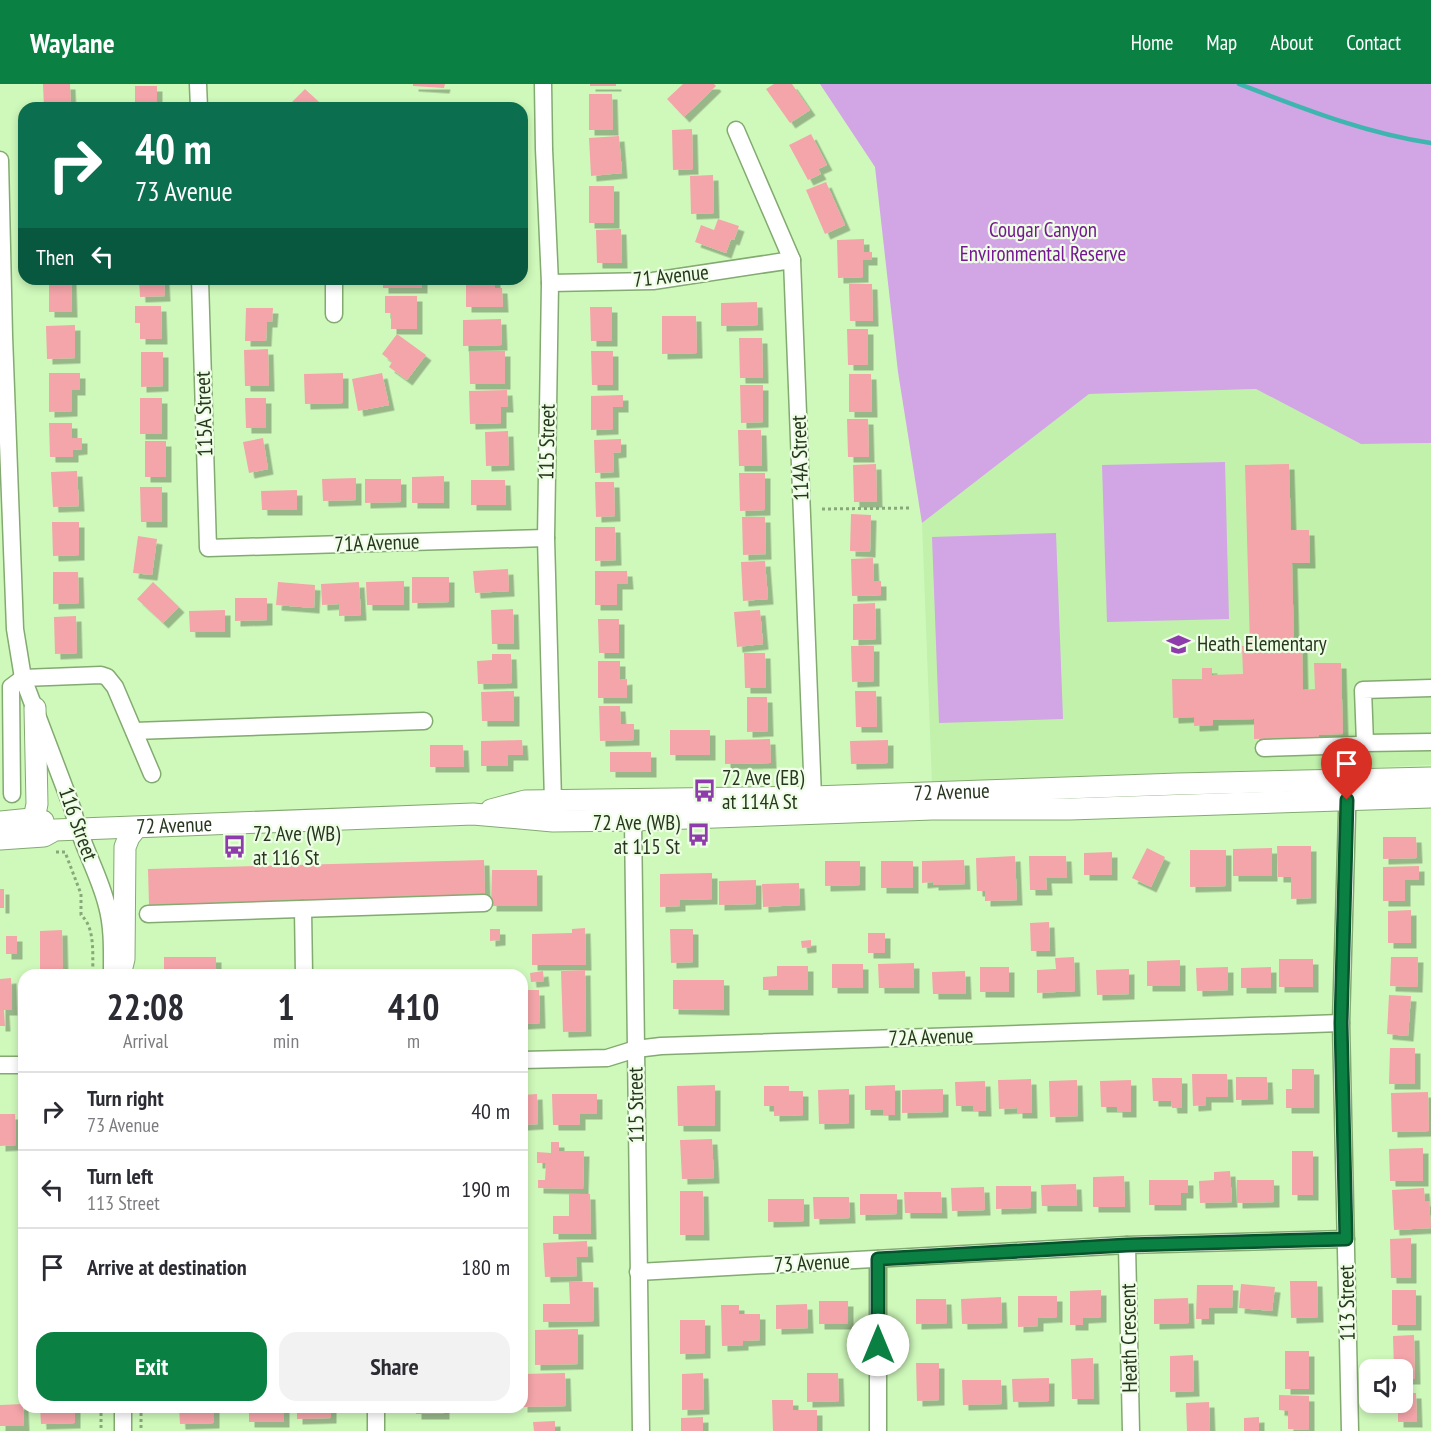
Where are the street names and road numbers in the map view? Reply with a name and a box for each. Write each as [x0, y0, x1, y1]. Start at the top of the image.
street label: 71 Avenue [632, 258, 710, 293]
street label: 115A Street [189, 371, 218, 457]
street label: 115 Street [532, 403, 561, 480]
street label: 114A Street [785, 415, 814, 501]
street label: 71A Avenue [334, 528, 420, 557]
street label: 72 Avenue [913, 777, 990, 806]
street label: 116 Street [53, 783, 104, 864]
street label: 72 Avenue [136, 810, 213, 840]
street label: 72A Avenue [888, 1022, 974, 1051]
street label: 115 Street [621, 1066, 650, 1143]
street label: 73 Avenue [773, 1247, 851, 1278]
street label: 113 Street [1332, 1264, 1361, 1341]
street label: Heath Crescent [1114, 1283, 1143, 1393]

